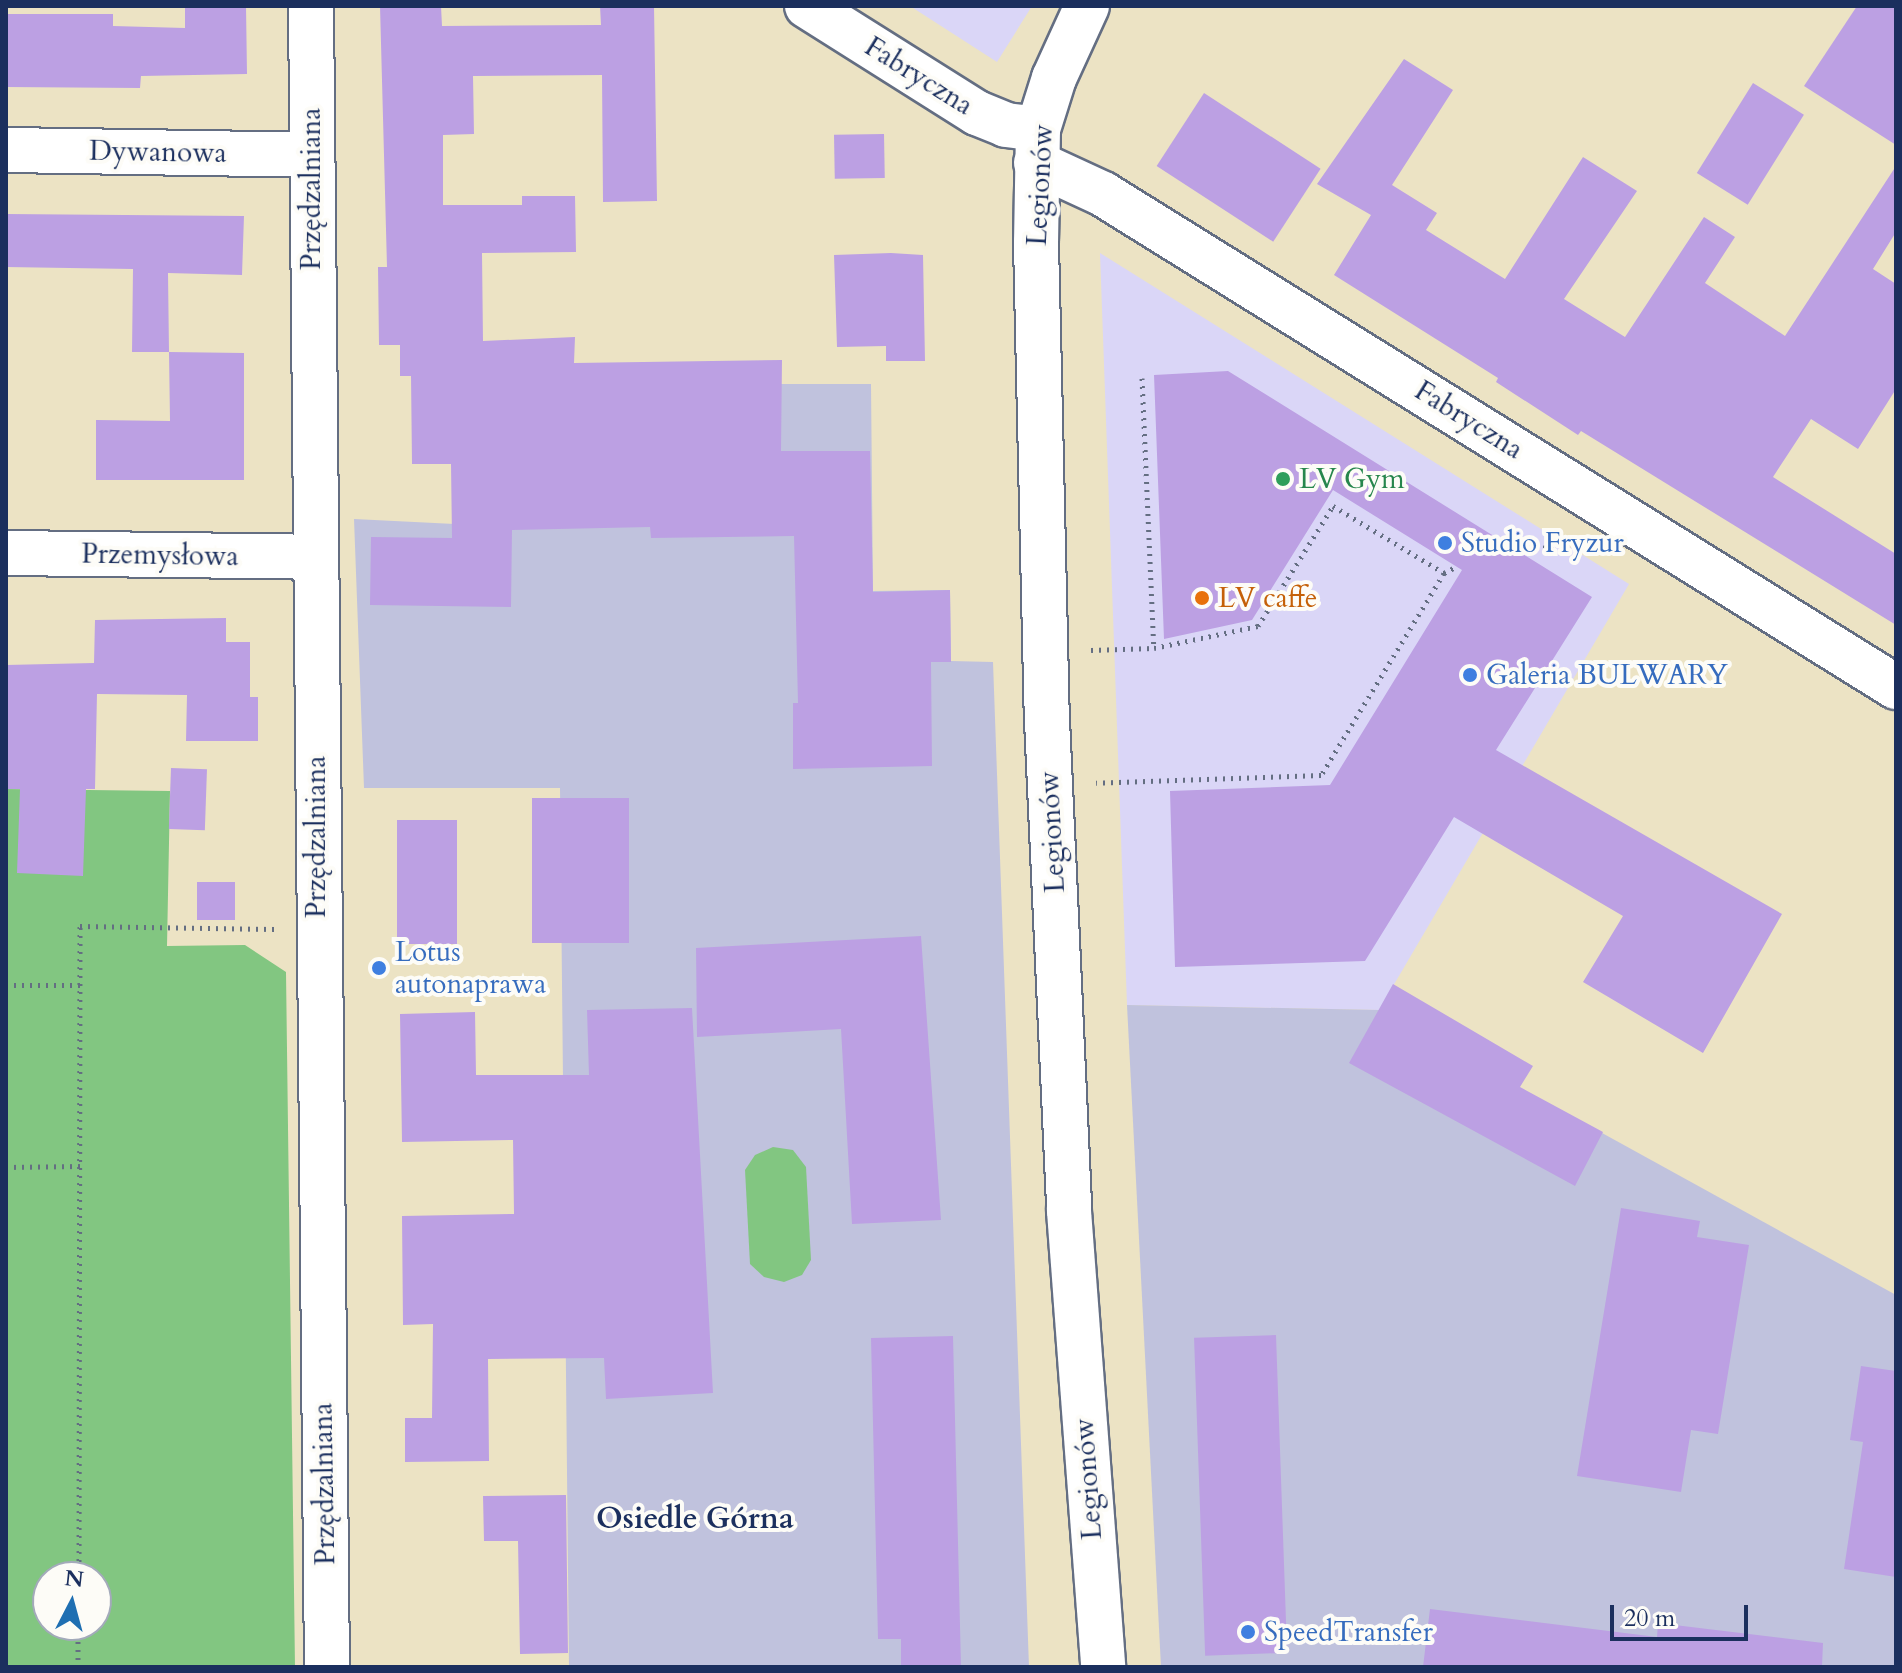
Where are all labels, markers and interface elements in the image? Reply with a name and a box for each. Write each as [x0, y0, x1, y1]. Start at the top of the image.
street label: Fabryczna [859, 30, 979, 122]
street label: Przędzalniana [294, 108, 328, 270]
street label: Legionów [1020, 123, 1060, 247]
street label: Dywanowa [89, 134, 227, 170]
street label: Fabryczna [1409, 374, 1529, 466]
place label: LV Gym [1299, 462, 1405, 496]
marker: LV Gym [1274, 470, 1292, 488]
place label: Studio Fryzur [1461, 526, 1624, 560]
marker: Studio Fryzur [1436, 534, 1454, 552]
street label: Przemysłowa [81, 537, 239, 573]
place label: LV caffe [1218, 581, 1317, 615]
marker: LV caffe [1193, 589, 1211, 607]
place label: Galeria BULWARY [1486, 658, 1728, 692]
marker: Galeria BULWARY [1461, 666, 1479, 684]
street label: Przędzalniana [299, 756, 333, 918]
street label: Legionów [1032, 770, 1072, 894]
place label: Lotus autonaprawa [395, 935, 546, 1001]
marker: Lotus autonaprawa [370, 959, 388, 977]
street label: Przędzalniana [306, 1402, 342, 1566]
street label: Legionów [1067, 1417, 1109, 1541]
district label: Osiedle Górna [596, 1501, 794, 1537]
north arrow [32, 1561, 112, 1641]
text: N [63, 1563, 85, 1595]
scale bar [1614, 1589, 1752, 1639]
text: 20 m [1624, 1602, 1675, 1635]
place label: SpeedTransfer [1264, 1615, 1433, 1649]
marker: SpeedTransfer [1239, 1623, 1257, 1641]

